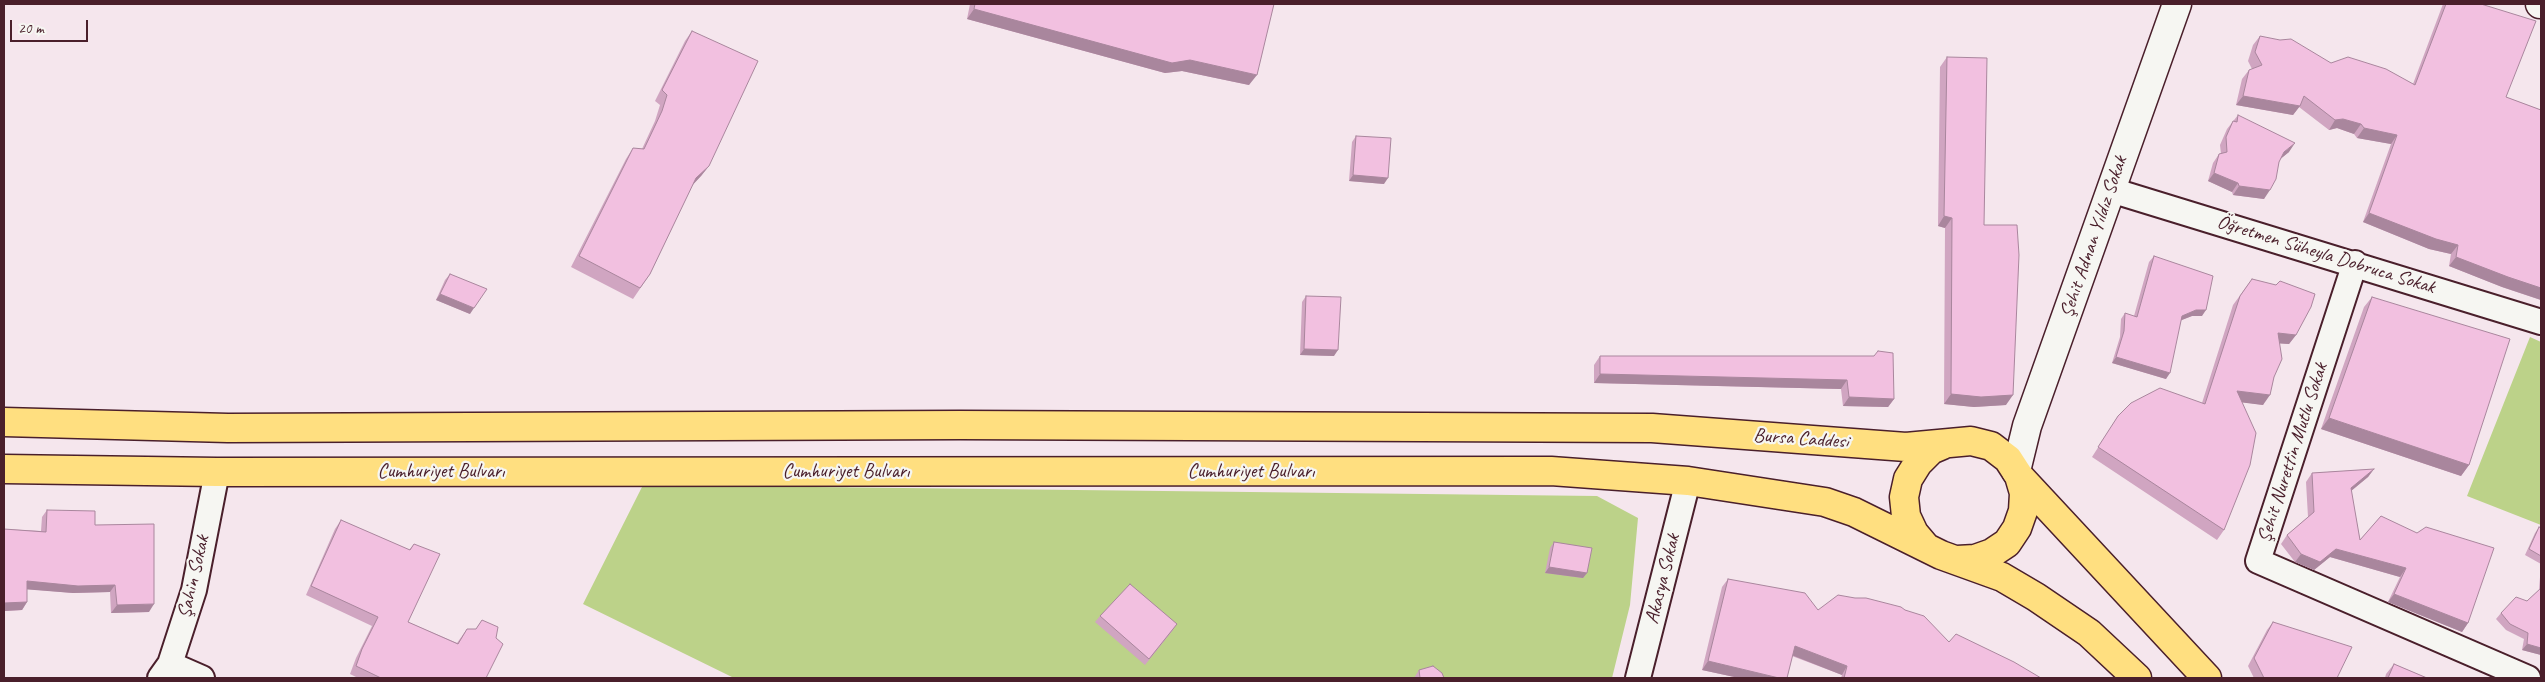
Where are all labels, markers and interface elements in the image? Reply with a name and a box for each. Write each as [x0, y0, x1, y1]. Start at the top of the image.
scale bar [12, 10, 90, 42]
text: 20 m [18, 19, 44, 38]
street label: Şehit Adnan Yıldız Sokak [2055, 153, 2133, 321]
street label: Öğretmen Süheyla Dobruca Sokak [2214, 210, 2438, 300]
street label: Şehit Nurettin Mutlu Sokak [2253, 360, 2333, 546]
street label: Bursa Caddesi [1752, 424, 1850, 454]
street label: Cumhuriyet Bulvarı [377, 460, 505, 484]
street label: Cumhuriyet Bulvarı [782, 460, 910, 484]
street label: Cumhuriyet Bulvarı [1187, 460, 1315, 484]
street label: Akasya Sokak [1640, 532, 1686, 626]
street label: Şahin Sokak [173, 533, 215, 621]

